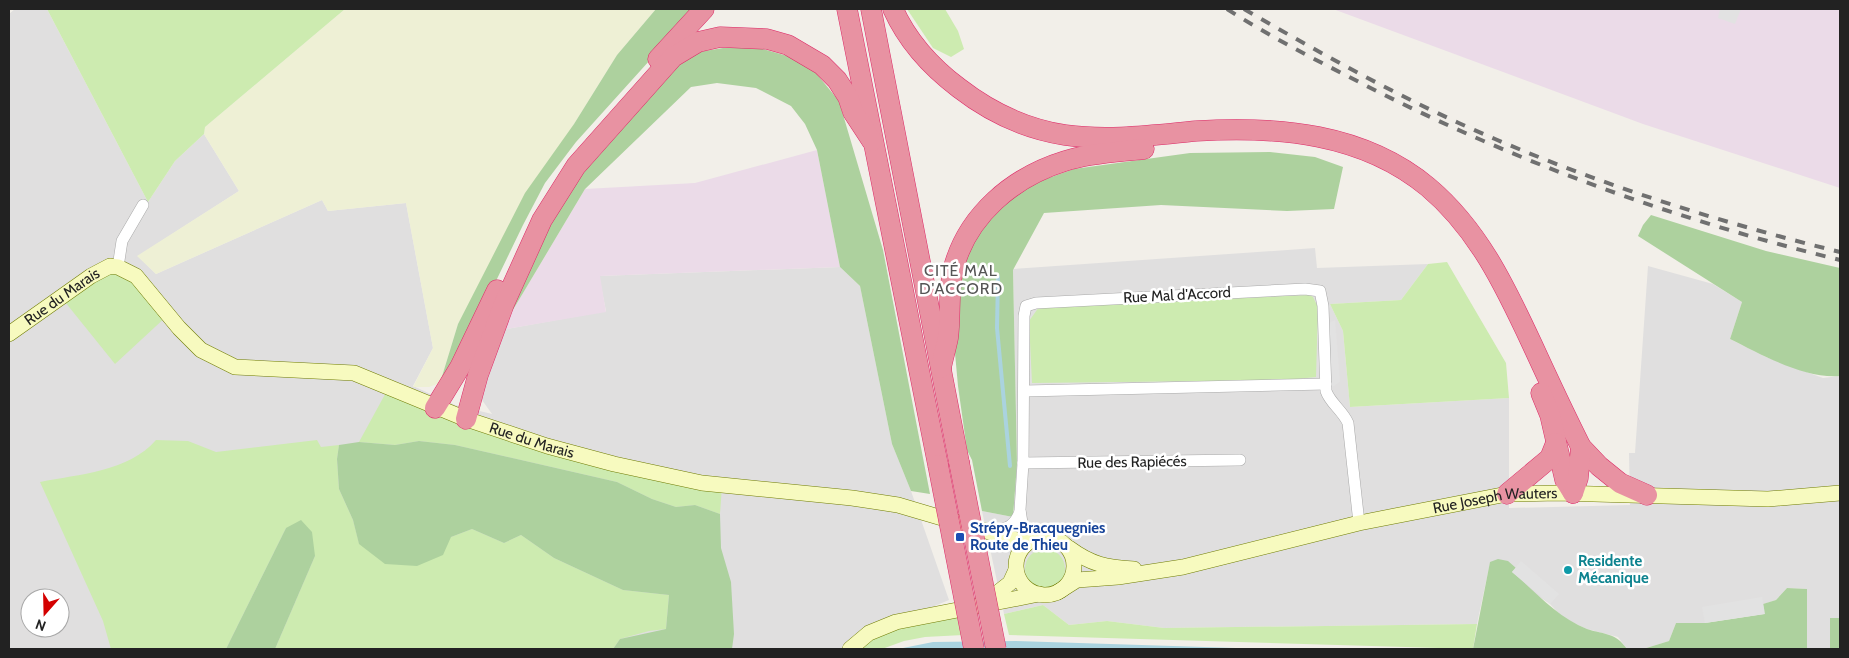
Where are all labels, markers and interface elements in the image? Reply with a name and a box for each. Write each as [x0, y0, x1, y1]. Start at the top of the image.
district label: CITÉ MAL D'ACCORD [919, 261, 1003, 298]
street label: Rue du Marais [21, 264, 103, 329]
street label: Rue Mal d'Accord [1123, 283, 1231, 307]
street label: Rue du Marais [487, 418, 576, 462]
street label: Rue des Rapiécés [1077, 452, 1187, 472]
street label: Rue Joseph Wauters [1431, 484, 1557, 517]
place label: Strépy-Bracquegnies Route de Thieu [970, 519, 1105, 554]
marker: Strépy-Bracquegnies Route de Thieu [954, 531, 966, 543]
place label: Residente Mécanique [1578, 552, 1649, 587]
marker: Residente Mécanique [1562, 564, 1574, 576]
north arrow [20, 588, 70, 638]
text: N [33, 615, 48, 635]

